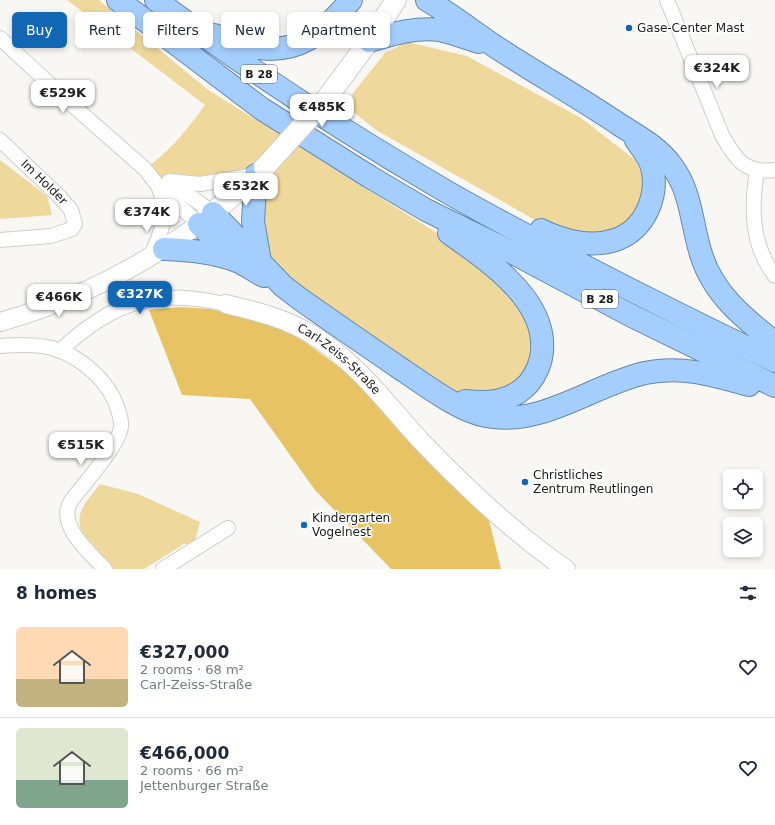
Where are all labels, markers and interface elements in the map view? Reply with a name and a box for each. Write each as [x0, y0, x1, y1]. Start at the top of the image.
chip: Buy [12, 12, 67, 48]
chip: Rent [75, 12, 135, 48]
chip: Filters [143, 12, 213, 48]
chip: New [221, 12, 279, 48]
chip: Apartment [287, 12, 390, 48]
place label: Gase-Center Mast [637, 21, 745, 35]
marker: Gase-Center Mast [624, 23, 634, 33]
pin: €324K [689, 55, 745, 89]
text: €324K [694, 60, 740, 75]
road number: B 28 [241, 65, 277, 83]
pin: €529K [35, 80, 91, 114]
text: €529K [40, 85, 86, 100]
pin: €485K [294, 94, 350, 128]
text: €485K [299, 99, 345, 114]
street label: Im Holder [18, 157, 70, 207]
pin: €532K [218, 173, 274, 207]
text: €532K [223, 178, 269, 193]
pin: €374K [119, 199, 175, 233]
text: €374K [124, 204, 170, 219]
pin: €327K [112, 281, 168, 315]
pin: €466K [31, 284, 87, 318]
text: €327K [117, 286, 163, 301]
text: €466K [36, 289, 82, 304]
road number: B 28 [582, 290, 618, 308]
street label: Carl-Zeiss-Straße [295, 321, 383, 397]
pin: €515K [53, 432, 109, 466]
text: €515K [58, 437, 104, 452]
place label: Christliches Zentrum Reutlingen [533, 468, 653, 496]
map controls [723, 469, 763, 557]
button: locate [723, 469, 763, 509]
marker: Christliches Zentrum Reutlingen [520, 477, 530, 487]
place label: Kindergarten Vogelnest [312, 511, 390, 539]
button: layers [723, 517, 763, 557]
marker: Kindergarten Vogelnest [299, 520, 309, 530]
icon: filters [737, 582, 759, 604]
text: 8 homes [16, 583, 97, 603]
text: €327,000 [140, 642, 229, 662]
icon: home [48, 643, 96, 691]
icon: heart [737, 656, 759, 678]
text: 2 rooms · 68 m² [140, 662, 244, 677]
text: Carl-Zeiss-Straße [140, 677, 252, 692]
text: €466,000 [140, 743, 229, 763]
icon: home [48, 744, 96, 792]
icon: heart [737, 757, 759, 779]
text: 2 rooms · 66 m² [140, 763, 244, 778]
text: Jettenburger Straße [140, 778, 268, 793]

